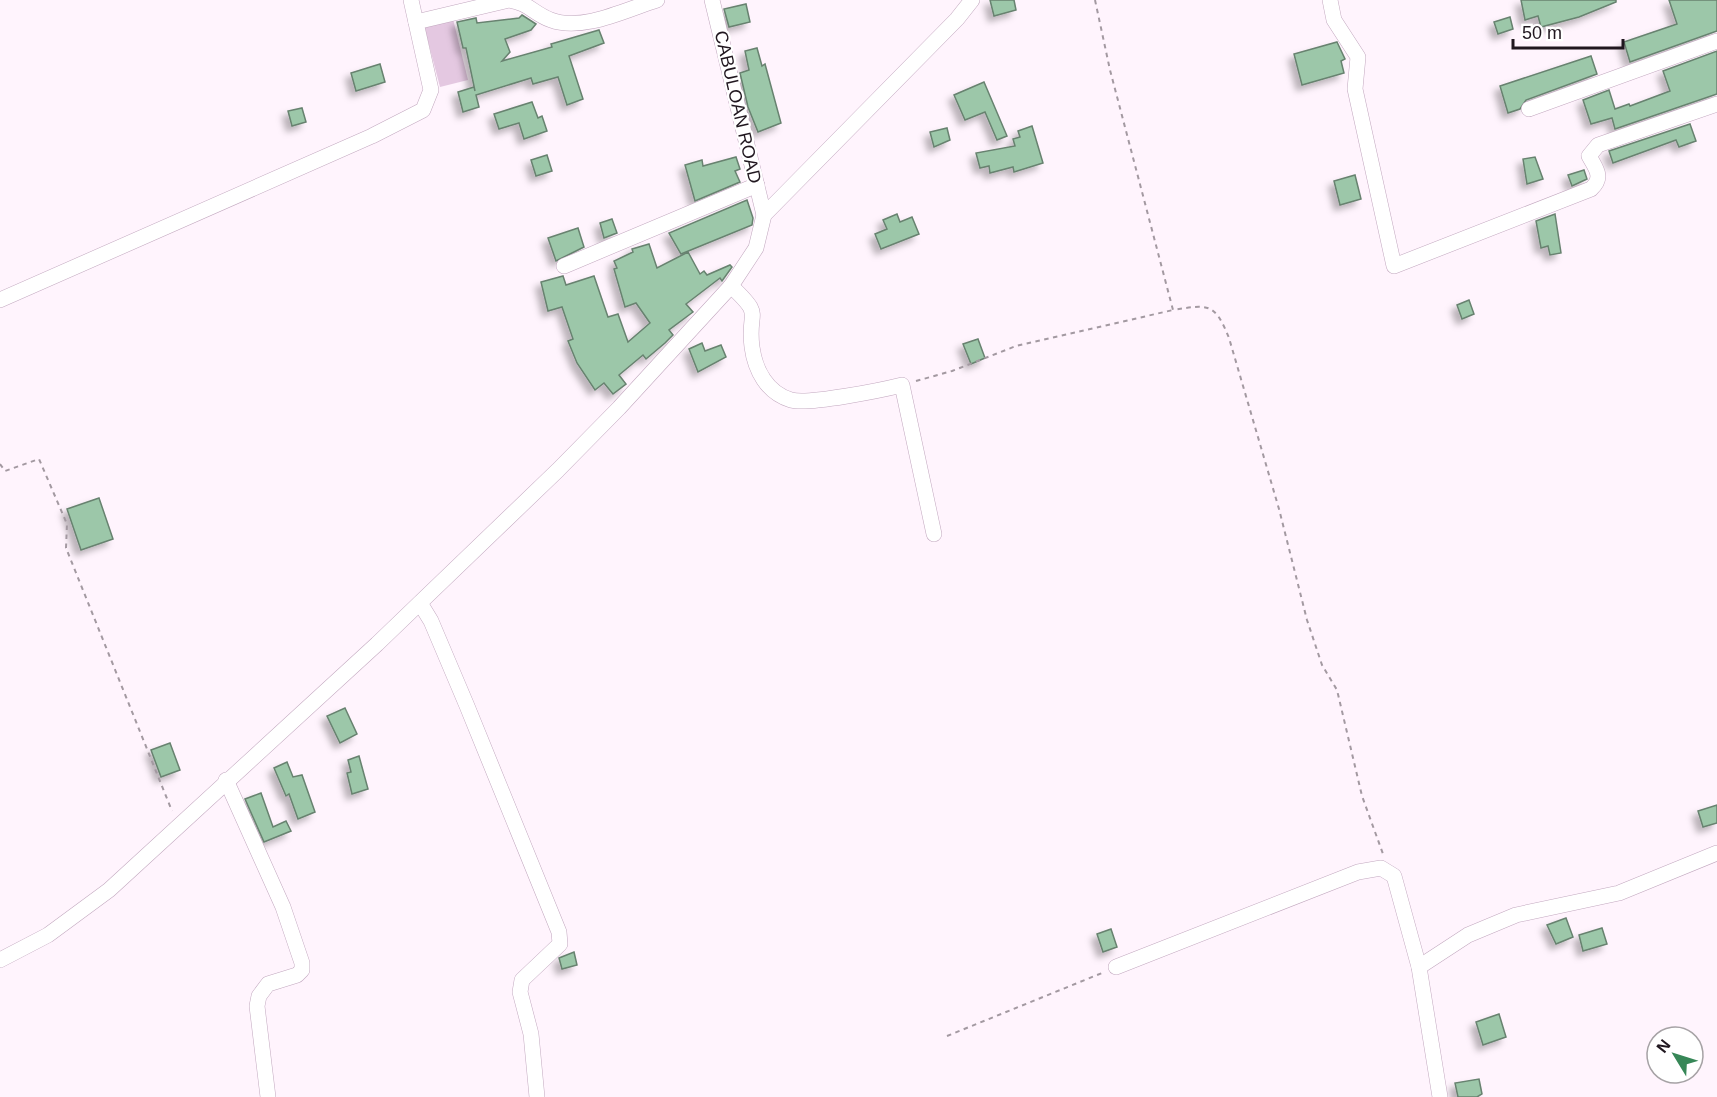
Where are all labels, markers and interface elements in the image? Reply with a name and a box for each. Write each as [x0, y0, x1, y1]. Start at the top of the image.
scale bar [1513, 12, 1622, 50]
text: 50 m [1522, 23, 1562, 43]
street label: CABULOAN ROAD [711, 29, 765, 185]
north arrow [1645, 1025, 1705, 1085]
text: N [1653, 1036, 1674, 1056]

